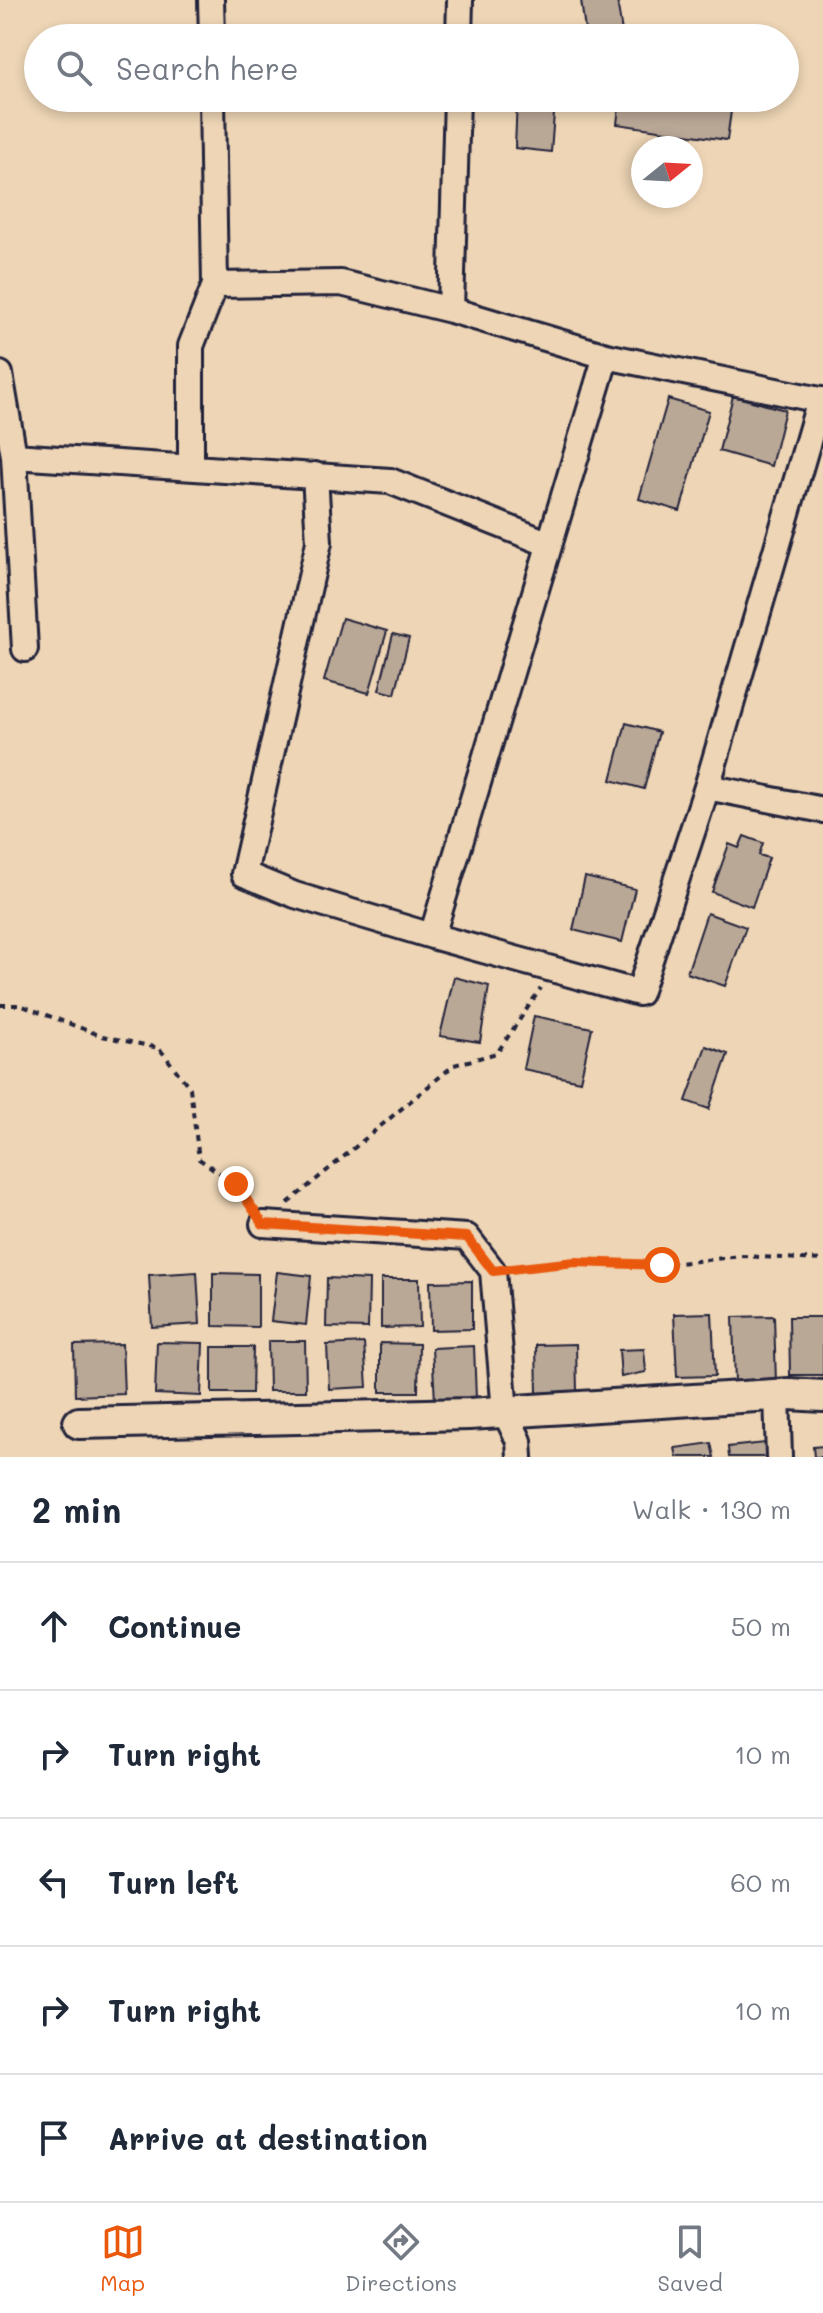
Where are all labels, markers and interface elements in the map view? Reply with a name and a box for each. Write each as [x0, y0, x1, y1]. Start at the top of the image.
search box [24, 24, 799, 112]
icon: search [52, 46, 96, 90]
text: Search here [116, 48, 299, 88]
north arrow [631, 136, 703, 208]
route end [218, 1166, 254, 1202]
route start [644, 1247, 680, 1283]
text: 2 min [32, 1487, 121, 1532]
text: Walk · 130 m [632, 1492, 791, 1526]
icon: ahead [32, 1604, 76, 1648]
text: Continue [108, 1606, 241, 1646]
text: 50 m [731, 1609, 791, 1643]
icon: right [32, 1732, 76, 1776]
text: Turn right [108, 1734, 261, 1774]
text: 10 m [734, 1737, 791, 1771]
icon: left [32, 1860, 76, 1904]
text: Turn left [108, 1862, 239, 1902]
text: 60 m [730, 1865, 791, 1899]
icon: right [32, 1988, 76, 2032]
text: Turn right [108, 1990, 261, 2030]
text: 10 m [734, 1993, 791, 2027]
icon: arrive [32, 2116, 76, 2160]
text: Arrive at destination [108, 2118, 428, 2158]
tab: Map [100, 2220, 145, 2297]
tab: Directions [345, 2220, 457, 2297]
tab: Saved [658, 2220, 723, 2297]

